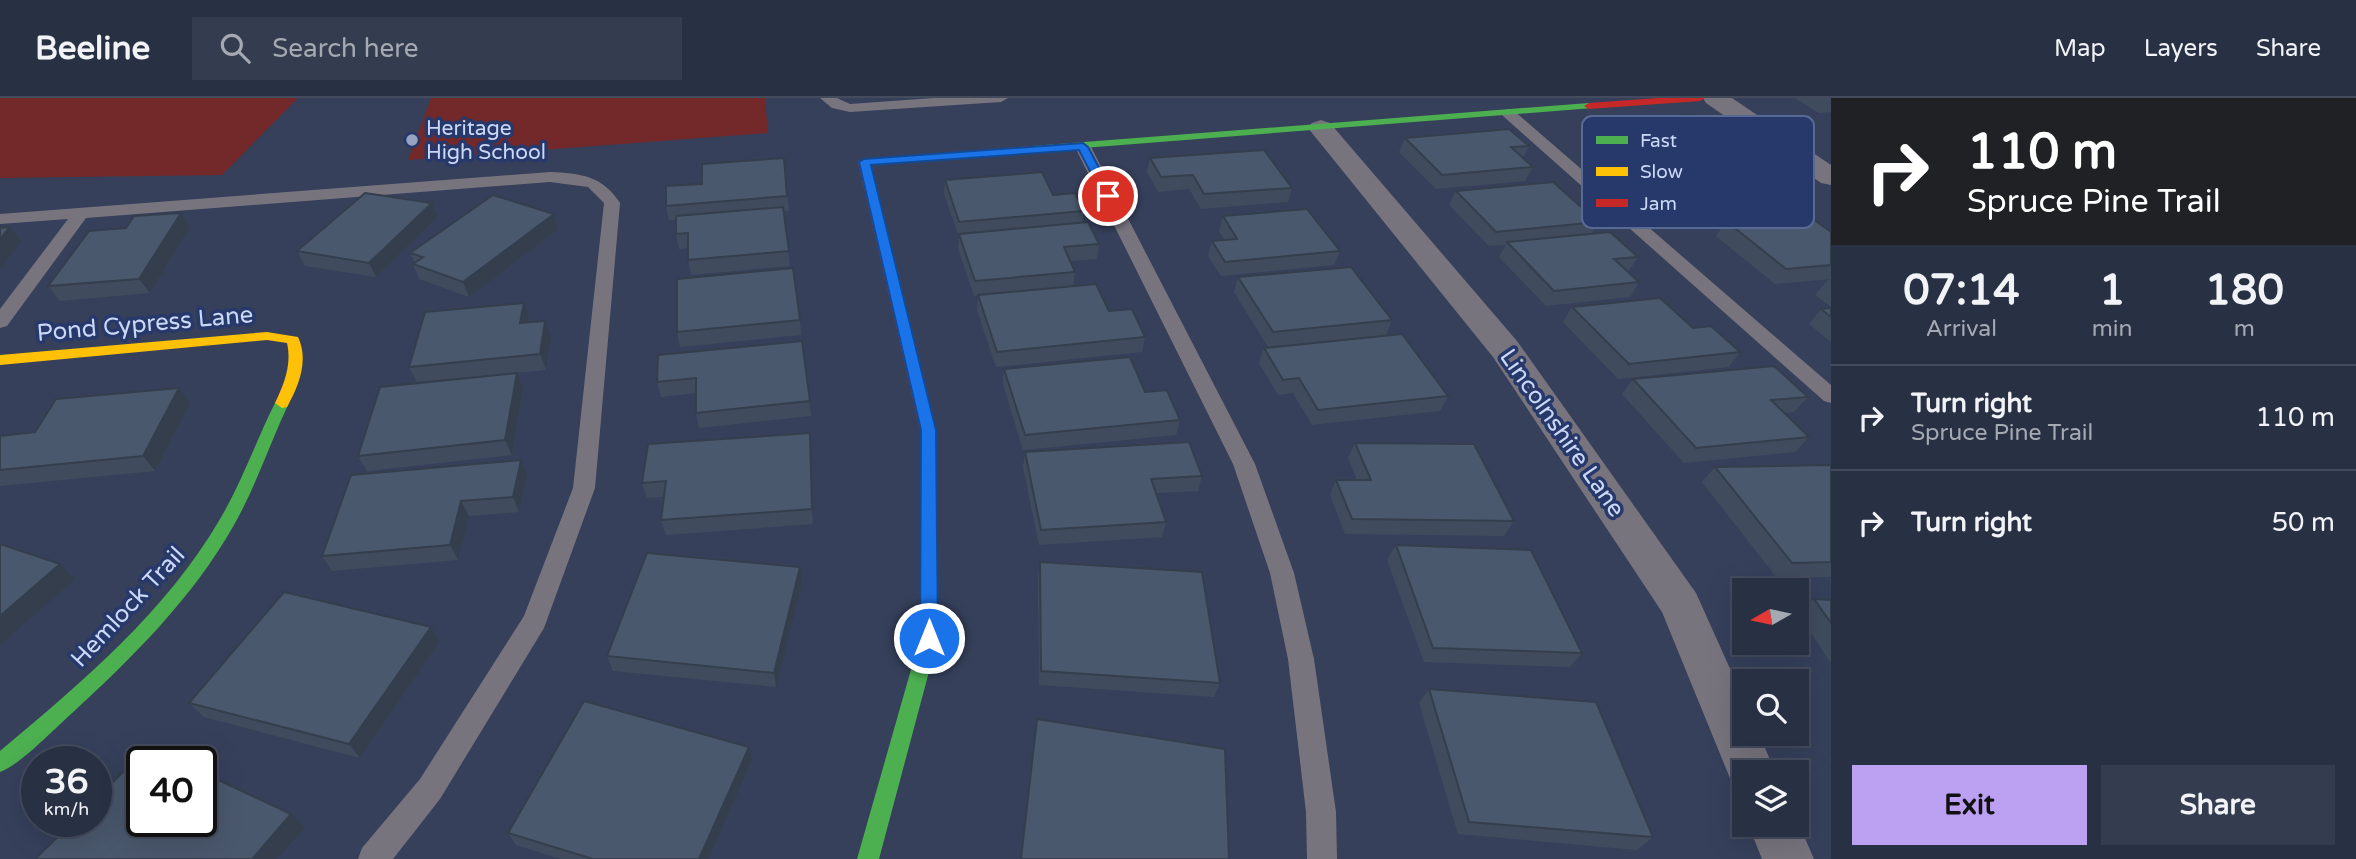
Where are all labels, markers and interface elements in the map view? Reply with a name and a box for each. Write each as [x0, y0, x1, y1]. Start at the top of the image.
search box [192, 17, 682, 80]
text: Beeline [35, 29, 150, 68]
icon: search [216, 29, 254, 67]
text: Search here [272, 33, 418, 64]
text: Map [2054, 34, 2106, 63]
text: Layers [2144, 34, 2218, 63]
text: Share [2256, 34, 2321, 63]
place label: Heritage High School [426, 116, 546, 165]
legend [1582, 116, 1814, 228]
text: 110 m [1967, 123, 2117, 182]
icon: right [1852, 126, 1943, 217]
text: Fast [1640, 130, 1677, 152]
marker: Heritage High School [404, 132, 420, 148]
text: Slow [1640, 161, 1683, 183]
pin [1078, 166, 1138, 226]
icon: arrive [1089, 177, 1127, 215]
text: Spruce Pine Trail [1967, 183, 2221, 221]
text: Jam [1640, 193, 1677, 215]
text: 07:14 [1903, 265, 2020, 316]
text: 1 [2099, 265, 2125, 316]
text: 180 [2205, 265, 2284, 316]
street label: Pond Cypress Lane [36, 300, 254, 348]
text: Arrival [1926, 315, 1997, 343]
text: min [2092, 315, 2133, 343]
text: m [2234, 315, 2255, 343]
street label: Lincolnshire Lane [1493, 343, 1631, 523]
text: Turn right [1911, 388, 2032, 419]
icon: right [1852, 399, 1890, 437]
text: 110 m [2255, 402, 2335, 433]
text: Spruce Pine Trail [1911, 419, 2093, 447]
icon: right [1852, 504, 1890, 542]
text: Turn right [1911, 507, 2032, 538]
text: 50 m [2272, 507, 2335, 538]
street label: Hemlock Trail [65, 541, 191, 673]
north arrow [1732, 578, 1810, 654]
map controls [1732, 578, 1809, 837]
position arrow [892, 601, 966, 675]
button: search [1732, 669, 1809, 746]
speed limit sign: 40 [126, 746, 217, 837]
button: layers [1732, 760, 1809, 837]
text: 36 [45, 761, 88, 803]
button: Exit [1852, 765, 2087, 845]
button: Share [2101, 765, 2335, 845]
text: km/h [44, 798, 89, 820]

